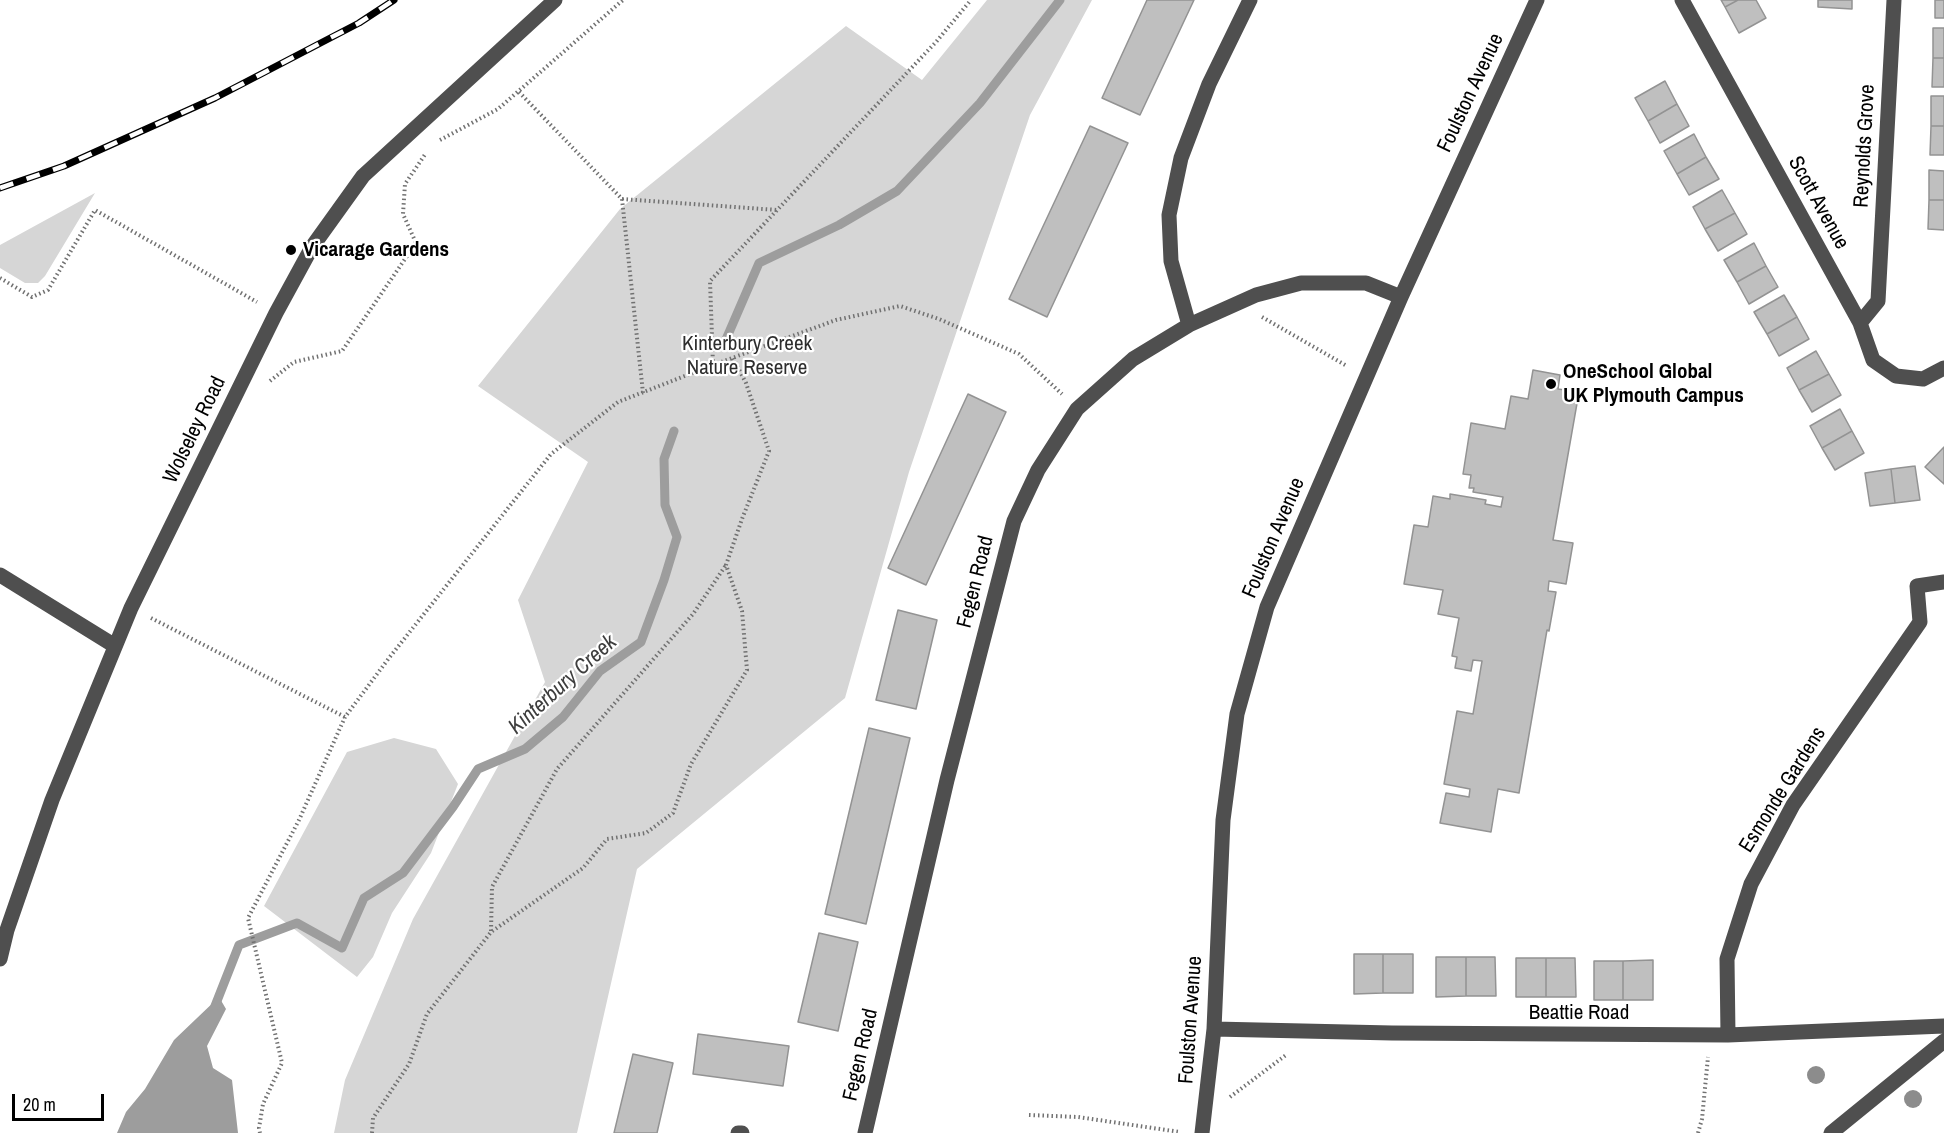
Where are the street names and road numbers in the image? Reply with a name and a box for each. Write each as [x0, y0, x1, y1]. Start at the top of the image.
street label: Foulston Avenue [1433, 30, 1509, 156]
street label: Reynolds Grove [1849, 84, 1881, 208]
street label: Scott Avenue [1782, 152, 1854, 254]
street label: Wolseley Road [158, 373, 232, 487]
street label: Foulston Avenue [1237, 474, 1311, 602]
street label: Fegen Road [952, 533, 1000, 631]
street label: Esmonde Gardens [1734, 722, 1832, 858]
street label: Foulston Avenue [1174, 955, 1208, 1085]
street label: Beattie Road [1529, 1000, 1629, 1026]
street label: Fegen Road [838, 1006, 884, 1104]

